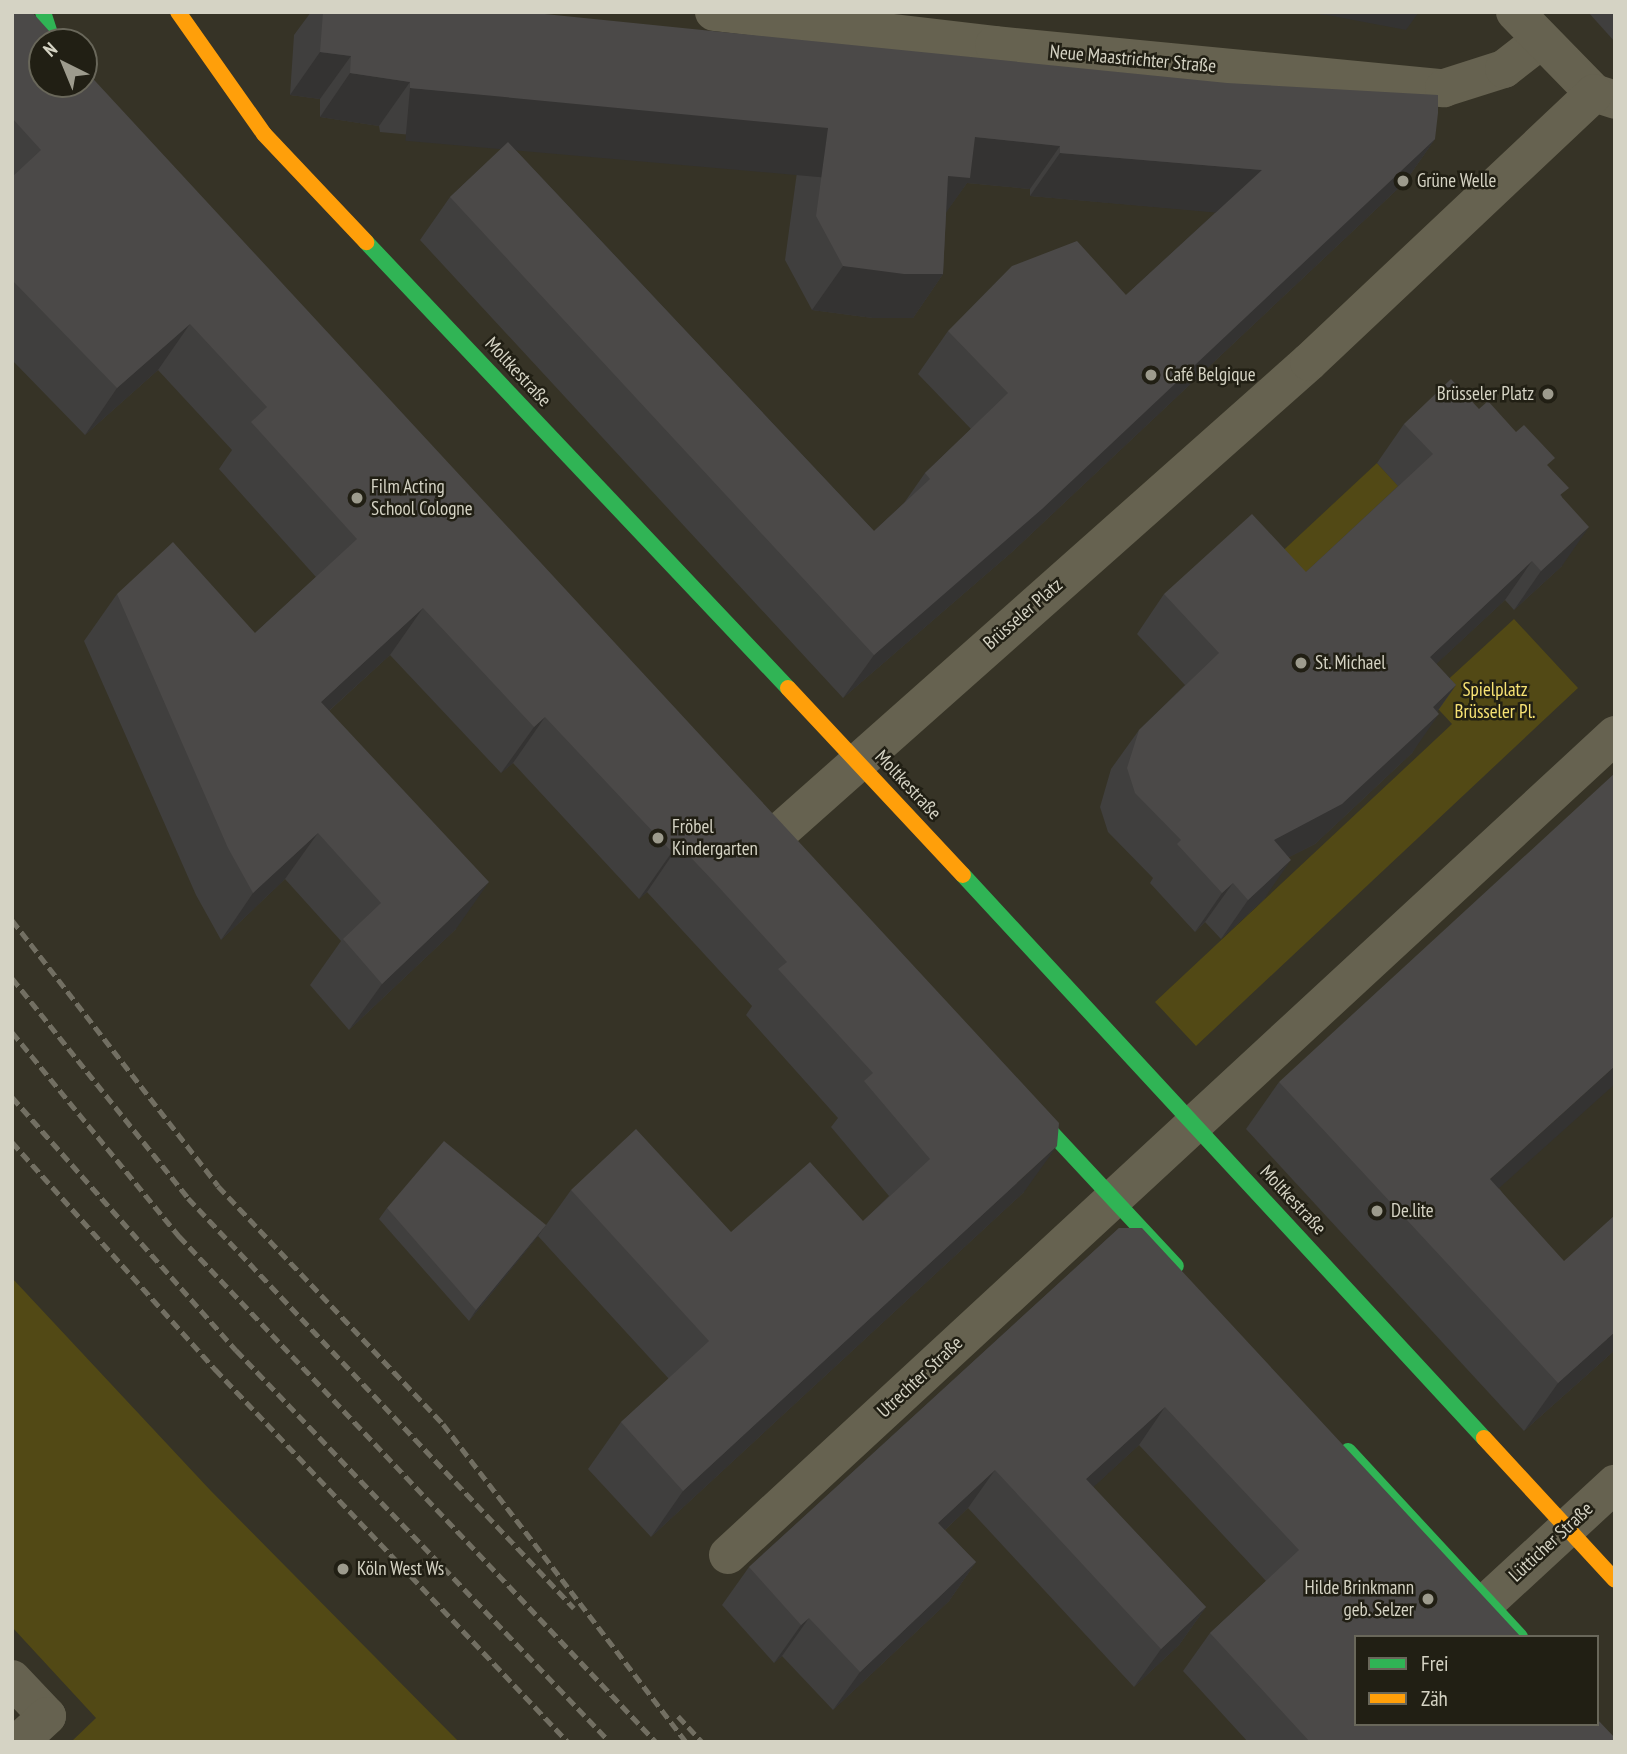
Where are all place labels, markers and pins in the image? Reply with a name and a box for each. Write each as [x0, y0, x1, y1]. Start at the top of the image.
place label: Grüne Welle [1417, 170, 1497, 192]
marker: Grüne Welle [1395, 173, 1411, 189]
place label: Café Belgique [1165, 364, 1256, 386]
marker: Café Belgique [1143, 367, 1159, 383]
place label: Brüsseler Platz [1437, 383, 1534, 405]
marker: Brüsseler Platz [1540, 386, 1556, 402]
place label: Film Acting School Cologne [371, 476, 473, 520]
marker: Film Acting School Cologne [349, 490, 365, 506]
place label: St. Michael [1315, 652, 1387, 674]
marker: St. Michael [1293, 655, 1309, 671]
place label: Fröbel Kindergarten [672, 816, 758, 860]
marker: Fröbel Kindergarten [650, 830, 666, 846]
place label: De.lite [1391, 1200, 1434, 1222]
marker: De.lite [1369, 1203, 1385, 1219]
place label: Köln West Ws [357, 1558, 445, 1580]
marker: Köln West Ws [335, 1561, 351, 1577]
place label: Hilde Brinkmann geb. Selzer [1305, 1577, 1414, 1621]
marker: Hilde Brinkmann geb. Selzer [1420, 1591, 1436, 1607]

